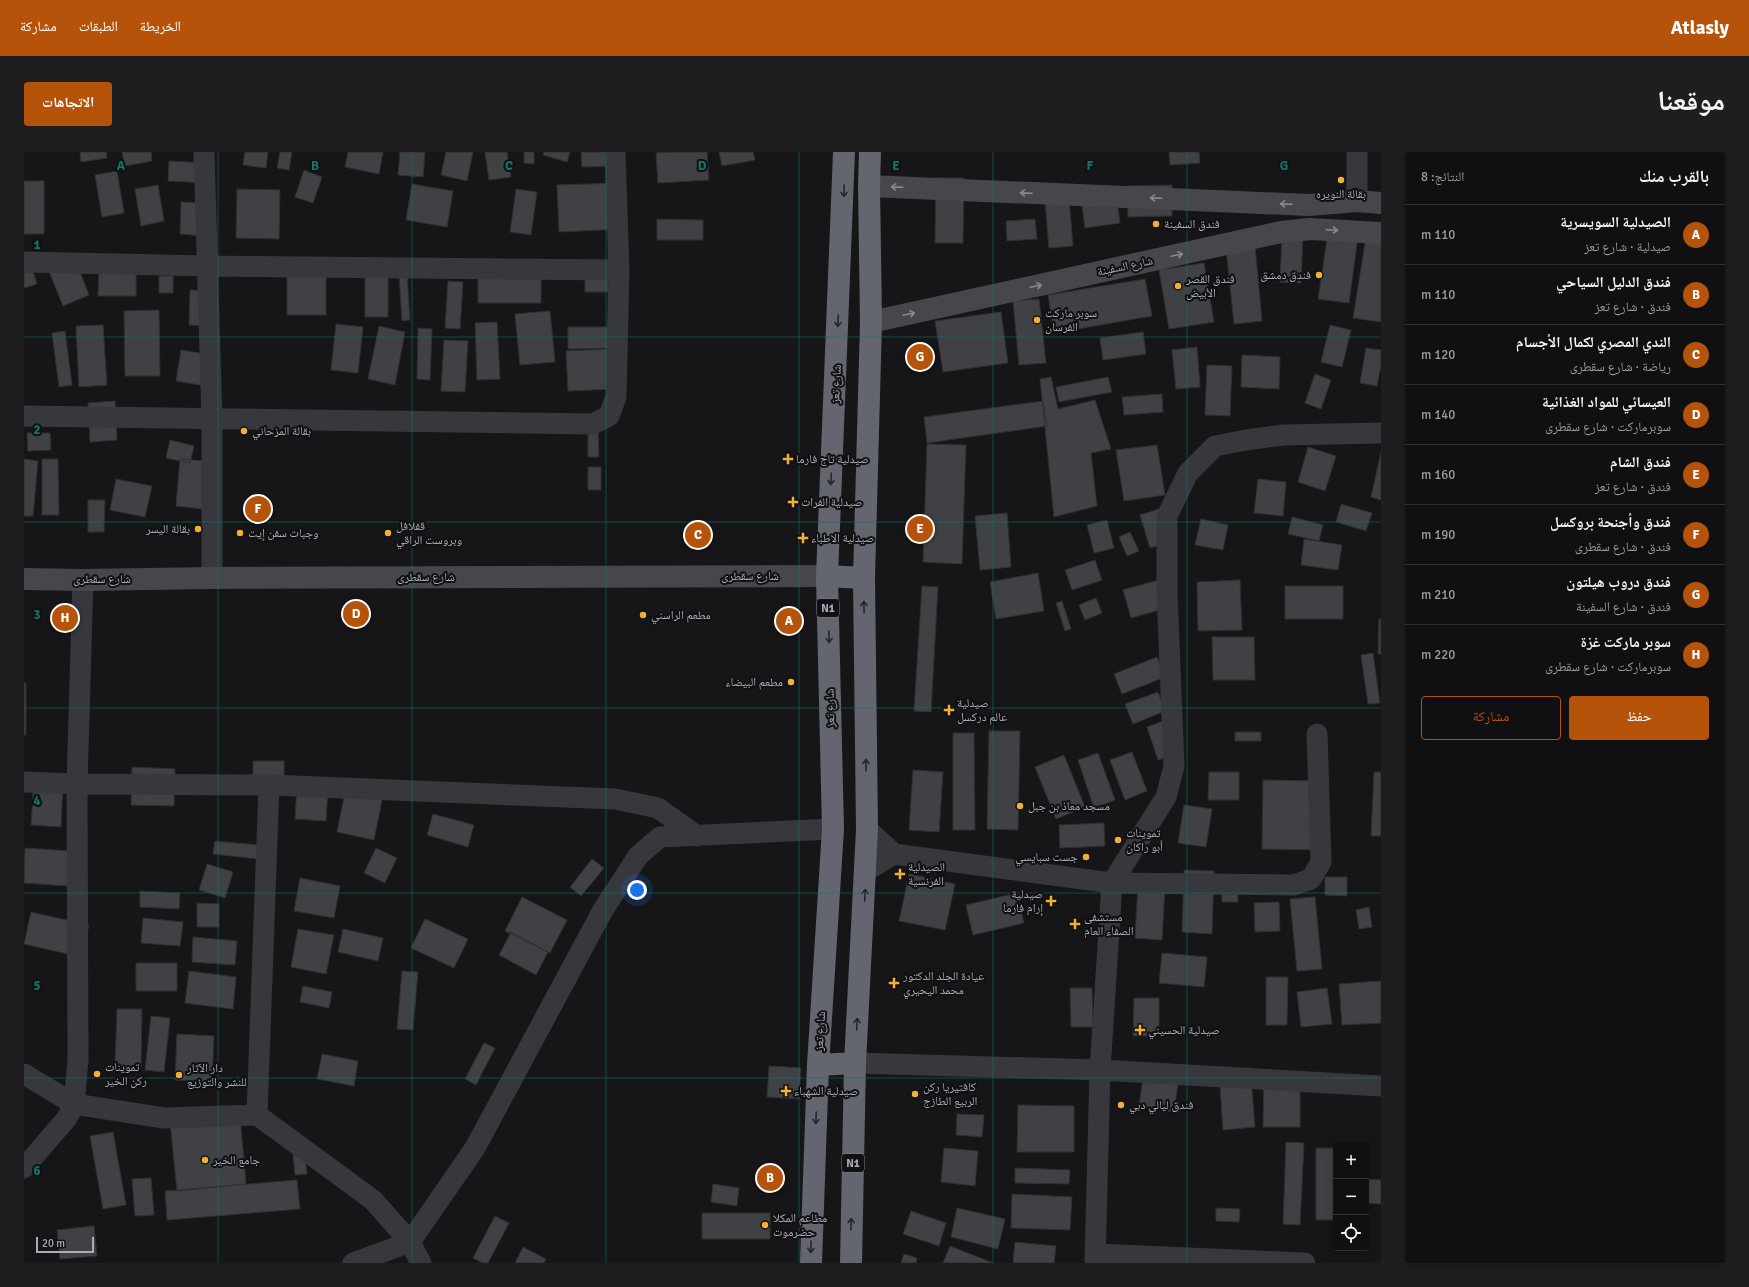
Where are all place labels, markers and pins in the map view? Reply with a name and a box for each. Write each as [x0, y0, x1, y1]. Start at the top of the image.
marker: بقالة النويره [1336, 175, 1346, 185]
place label: بقالة النويره [1316, 187, 1366, 202]
place label: فندق السفينة [1164, 217, 1220, 232]
marker: فندق السفينة [1151, 219, 1161, 229]
place label: فندق دمشق [1260, 268, 1311, 283]
marker: فندق دمشق [1314, 270, 1324, 280]
place label: فندق القصر الأبيض [1185, 272, 1235, 301]
marker: فندق القصر الأبيض [1173, 281, 1183, 291]
place label: سوبر ماركت الفرسان [1045, 306, 1097, 335]
marker: سوبر ماركت الفرسان [1032, 315, 1042, 325]
pin: G [907, 342, 933, 372]
place label: بقالة المزحاني [252, 424, 311, 441]
marker: بقالة المزحاني [239, 426, 249, 436]
place label: صيدلية تاج فارما [796, 452, 869, 467]
marker: صيدلية تاج فارما [783, 454, 793, 464]
pin: F [245, 494, 271, 524]
place label: صيدلية الفرات [801, 495, 862, 510]
marker: صيدلية الفرات [788, 497, 798, 507]
pin: E [907, 514, 933, 544]
place label: قفلافل وبروست الراقي [396, 519, 462, 550]
pin: C [685, 520, 711, 550]
place label: بقالة اليسر [145, 522, 190, 537]
marker: بقالة اليسر [193, 524, 203, 534]
place label: وجبات سفن إيت [248, 526, 319, 541]
marker: وجبات سفن إيت [235, 528, 245, 538]
marker: قفلافل وبروست الراقي [383, 528, 393, 538]
place label: صيدلية الاطباء [811, 531, 874, 546]
marker: صيدلية الاطباء [798, 533, 808, 543]
pin: D [343, 599, 369, 629]
pin: H [52, 603, 78, 633]
pin: A [776, 606, 802, 636]
place label: مطعم الراسني [651, 608, 711, 625]
marker: مطعم الراسني [638, 610, 648, 620]
place label: مطعم البيضاء [725, 675, 783, 690]
marker: مطعم البيضاء [786, 677, 796, 687]
place label: صيدلية عالم دركسل [957, 696, 1007, 725]
marker: صيدلية عالم دركسل [944, 705, 954, 715]
place label: مسجد معاذ بن جبل [1028, 799, 1110, 814]
marker: مسجد معاذ بن جبل [1015, 801, 1025, 811]
place label: تموينات أبو راكان [1126, 826, 1163, 855]
marker: تموينات أبو راكان [1113, 835, 1123, 845]
place label: جست سبايسي [1015, 850, 1078, 867]
marker: جست سبايسي [1081, 852, 1091, 862]
place label: الصيدلية الفرنسية [908, 860, 945, 889]
marker: الصيدلية الفرنسية [895, 869, 905, 879]
place label: صيدلية إرام فارما [1003, 887, 1043, 916]
marker: صيدلية إرام فارما [1046, 896, 1056, 906]
place label: مستشفى الصفاء العام [1084, 910, 1134, 939]
marker: مستشفى الصفاء العام [1069, 918, 1081, 930]
place label: عيادة الجلد الدكتور محمد اليحيري [902, 969, 984, 1000]
marker: عيادة الجلد الدكتور محمد اليحيري [888, 977, 900, 989]
place label: صيدلية الحسيني [1148, 1023, 1220, 1040]
marker: صيدلية الحسيني [1135, 1025, 1145, 1035]
place label: تموينات ركن الخير [104, 1060, 147, 1089]
place label: دار الآثار للنشر والتوزيع [186, 1061, 247, 1090]
marker: تموينات ركن الخير [92, 1069, 102, 1079]
marker: دار الآثار للنشر والتوزيع [174, 1070, 184, 1080]
place label: كافتيريا ركن الربيع الطازج [923, 1080, 978, 1109]
place label: صيدلية الشهباء [794, 1084, 858, 1099]
marker: صيدلية الشهباء [781, 1086, 791, 1096]
marker: كافتيريا ركن الربيع الطازج [910, 1089, 920, 1099]
place label: فندق ليالي دبي [1129, 1098, 1193, 1115]
marker: فندق ليالي دبي [1116, 1100, 1126, 1110]
place label: جامع الخير [212, 1153, 260, 1168]
marker: جامع الخير [200, 1155, 210, 1165]
pin: B [757, 1163, 783, 1193]
place label: مطاعم المكلا حضرموت [773, 1211, 827, 1240]
marker: مطاعم المكلا حضرموت [760, 1220, 770, 1230]

